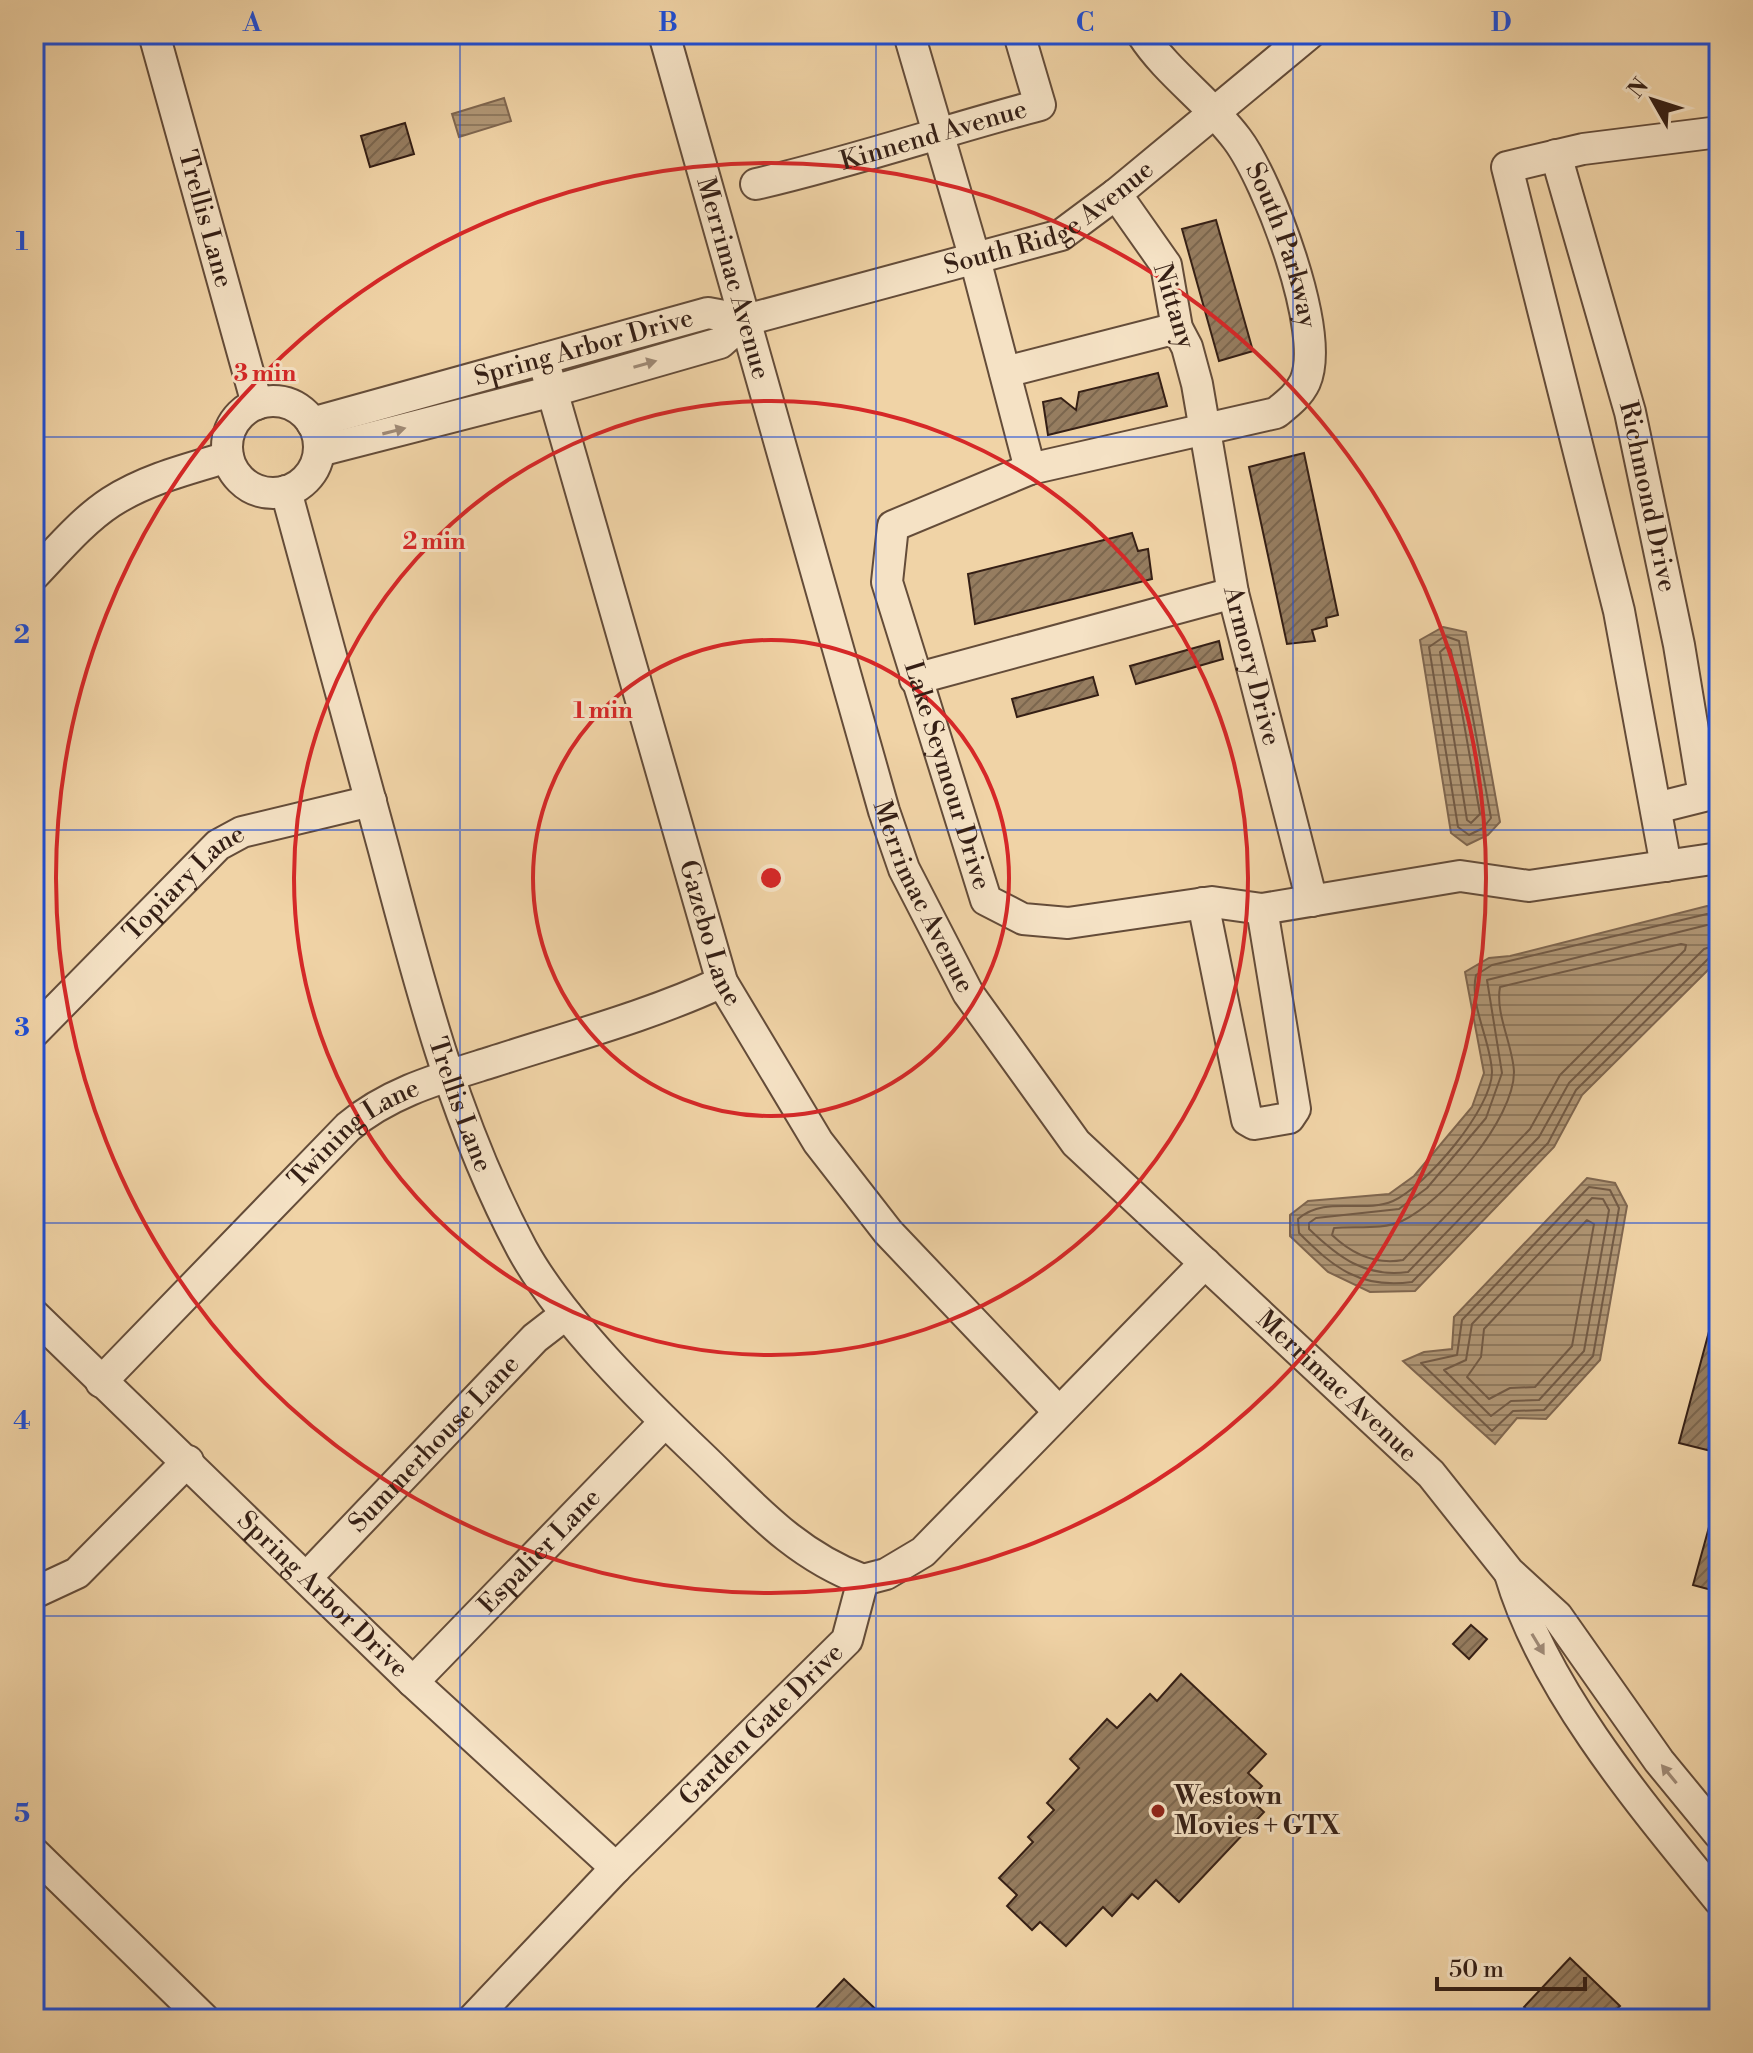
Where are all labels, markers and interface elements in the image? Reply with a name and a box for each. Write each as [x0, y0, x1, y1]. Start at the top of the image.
text: A [242, 7, 262, 39]
text: B [658, 7, 678, 39]
text: C [1076, 7, 1094, 39]
text: D [1491, 7, 1511, 39]
north arrow [1613, 60, 1693, 140]
text: N [1623, 73, 1655, 104]
street label: Kinnend Avenue [836, 93, 1030, 178]
street label: Trellis Lane [171, 147, 240, 291]
street label: South Ridge Avenue [940, 153, 1160, 282]
street label: South Parkway [1238, 157, 1324, 330]
street label: Merrimac Avenue [689, 174, 777, 383]
text: 1 [16, 226, 29, 258]
street label: Nittany [1146, 259, 1202, 353]
street label: Spring Arbor Drive [471, 302, 697, 393]
one-way arrow [634, 357, 658, 370]
text: 3 min [234, 359, 297, 389]
street label: Richmond Drive [1612, 397, 1683, 595]
one-way arrow [382, 425, 407, 437]
text: 2 min [402, 527, 466, 557]
street label: Armory Drive [1216, 582, 1288, 749]
text: 2 [14, 619, 30, 651]
street label: Lake Seymour Drive [897, 657, 998, 894]
text: 1 min [573, 696, 633, 726]
street label: Merrimac Avenue [866, 797, 981, 998]
street label: Topiary Lane [116, 818, 250, 948]
street label: Gazebo Lane [672, 856, 749, 1012]
centre of rings [757, 864, 785, 892]
text: 3 [14, 1012, 30, 1044]
street label: Trellis Lane [421, 1033, 499, 1177]
street label: Twining Lane [282, 1072, 424, 1195]
street label: Merrimac Avenue [1250, 1303, 1424, 1469]
street label: Summerhouse Lane [342, 1348, 526, 1539]
text: 4 [13, 1405, 31, 1437]
street label: Espalier Lane [472, 1482, 608, 1621]
street label: Spring Arbor Drive [231, 1505, 415, 1685]
one-way arrow [1531, 1633, 1545, 1655]
street label: Garden Gate Drive [672, 1637, 850, 1813]
one-way arrow [1661, 1764, 1678, 1784]
place label: Westown Movies + GTX [1173, 1780, 1341, 1842]
text: 5 [14, 1798, 30, 1830]
marker: Westown Movies + GTX [1149, 1802, 1167, 1820]
scale bar [1437, 1941, 1585, 1991]
text: 50 m [1449, 1955, 1504, 1985]

